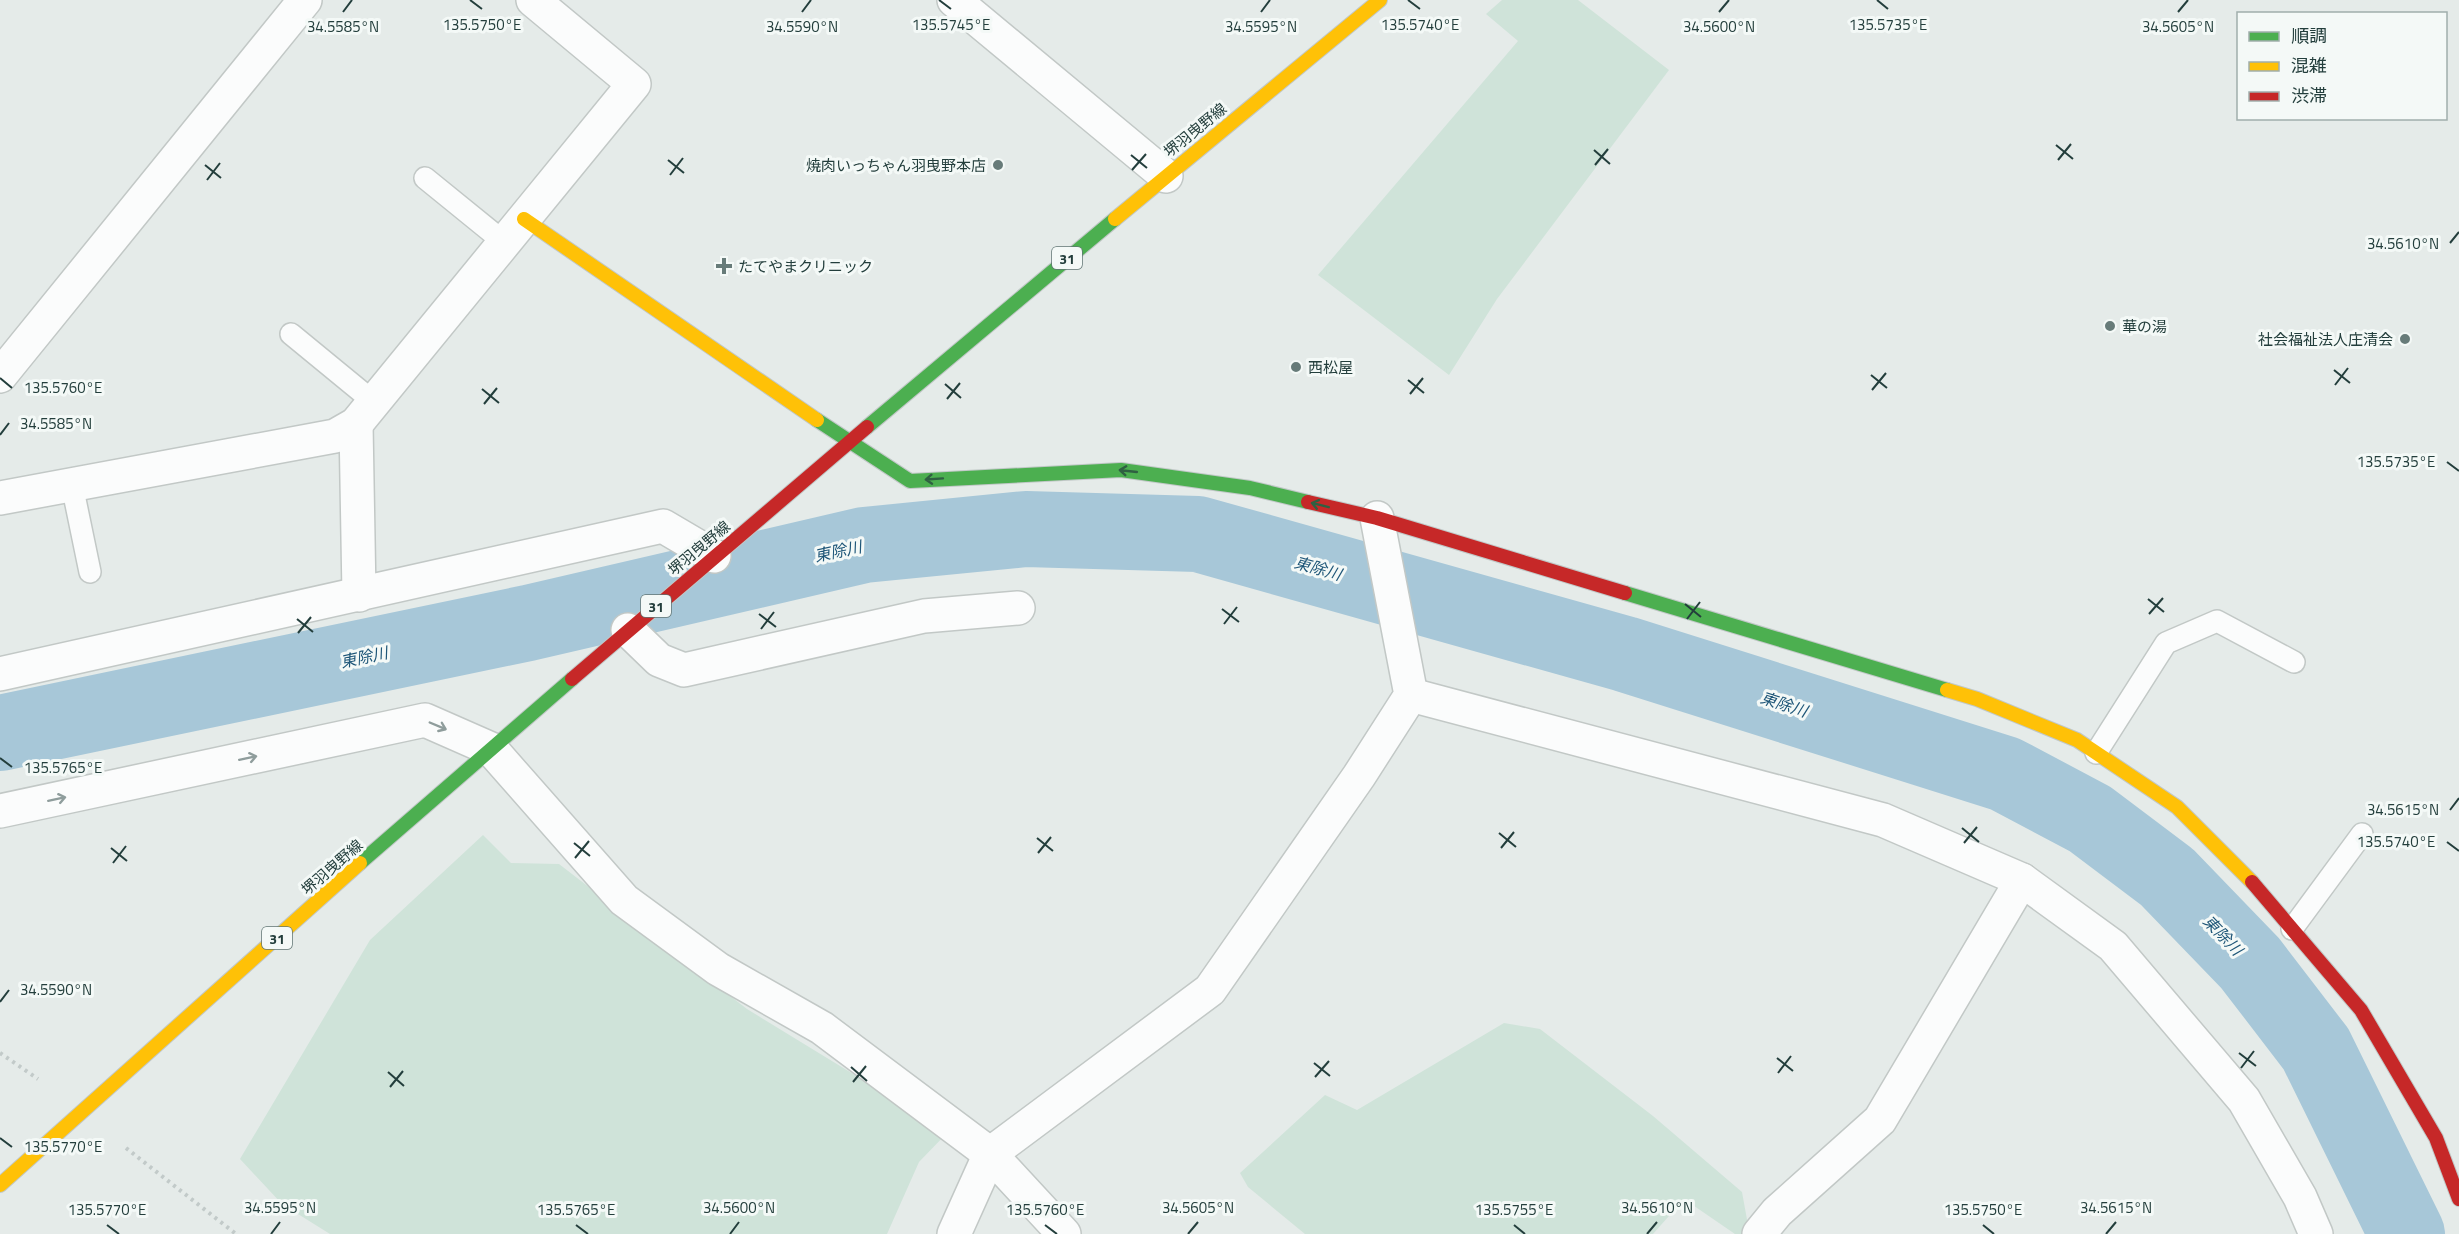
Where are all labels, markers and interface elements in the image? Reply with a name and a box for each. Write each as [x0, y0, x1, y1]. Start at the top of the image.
legend [2237, 12, 2447, 120]
text: 135.5750°E [443, 13, 521, 36]
text: 135.5745°E [912, 13, 990, 36]
text: 135.5740°E [1381, 13, 1459, 36]
text: 135.5735°E [1849, 13, 1927, 36]
text: 34.5585°N [307, 15, 379, 38]
text: 34.5590°N [766, 15, 838, 38]
text: 34.5595°N [1225, 15, 1297, 38]
text: 34.5600°N [1683, 15, 1755, 38]
text: 34.5605°N [2142, 15, 2214, 38]
text: 順調 [2291, 22, 2327, 49]
text: 混雑 [2291, 52, 2327, 79]
text: 渋滞 [2291, 82, 2327, 109]
street label: 堺羽曳野線 [1159, 97, 1231, 163]
place label: 焼肉いっちゃん羽曳野本店 [806, 154, 986, 177]
marker: 焼肉いっちゃん羽曳野本店 [991, 158, 1005, 172]
text: 34.5610°N [2367, 232, 2439, 255]
road number: 31 [1052, 247, 1082, 269]
place label: たてやまクリニック [738, 255, 873, 278]
marker: たてやまクリニック [715, 257, 733, 275]
place label: 華の湯 [2122, 315, 2167, 338]
marker: 華の湯 [2103, 319, 2117, 333]
place label: 社会福祉法人庄清会 [2258, 328, 2393, 351]
marker: 社会福祉法人庄清会 [2398, 332, 2412, 346]
place label: 西松屋 [1308, 356, 1353, 379]
marker: 西松屋 [1289, 360, 1303, 374]
text: 135.5760°E [24, 376, 102, 399]
text: 34.5585°N [20, 412, 92, 435]
text: 135.5735°E [2357, 450, 2435, 473]
one-way arrow [1119, 465, 1139, 476]
one-way arrow [924, 474, 944, 485]
one-way arrow [1311, 498, 1330, 510]
street label: 堺羽曳野線 [663, 515, 735, 581]
water label: 東除川 [812, 534, 866, 568]
water label: 東除川 [1292, 550, 1346, 587]
road number: 31 [641, 595, 671, 617]
water label: 東除川 [338, 640, 392, 674]
water label: 東除川 [1757, 685, 1812, 723]
one-way arrow [428, 721, 446, 732]
one-way arrow [238, 752, 257, 764]
text: 135.5765°E [24, 756, 102, 779]
one-way arrow [47, 793, 66, 804]
text: 34.5615°N [2367, 798, 2439, 821]
text: 135.5740°E [2357, 830, 2435, 853]
street label: 堺羽曳野線 [296, 834, 368, 900]
water label: 東除川 [2198, 909, 2250, 962]
road number: 31 [262, 927, 292, 949]
text: 34.5590°N [20, 978, 92, 1001]
text: 135.5770°E [24, 1135, 102, 1158]
text: 34.5595°N [244, 1196, 316, 1219]
text: 34.5600°N [703, 1196, 775, 1219]
text: 34.5605°N [1162, 1196, 1234, 1219]
text: 34.5610°N [1621, 1196, 1693, 1219]
text: 34.5615°N [2080, 1196, 2152, 1219]
text: 135.5770°E [68, 1198, 146, 1221]
text: 135.5765°E [537, 1198, 615, 1221]
text: 135.5760°E [1006, 1198, 1084, 1221]
text: 135.5755°E [1475, 1198, 1553, 1221]
text: 135.5750°E [1944, 1198, 2022, 1221]

